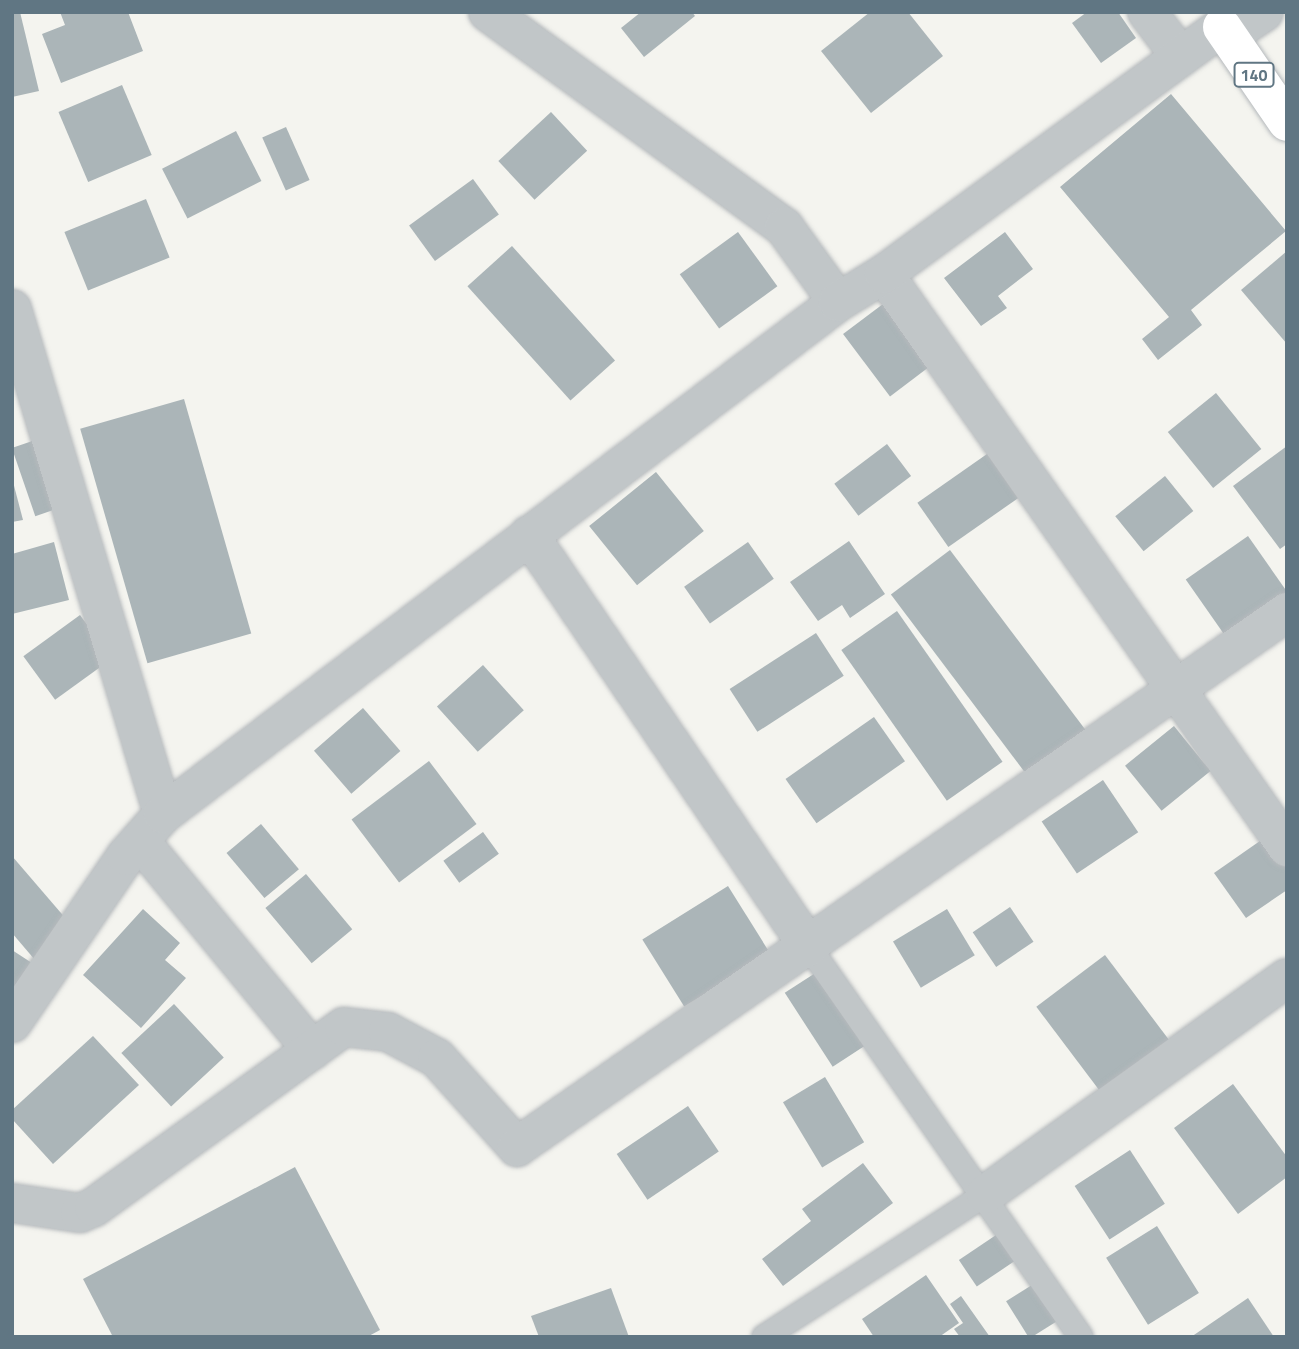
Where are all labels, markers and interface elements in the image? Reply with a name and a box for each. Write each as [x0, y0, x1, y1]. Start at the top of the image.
road number: 140 [1233, 62, 1275, 88]

